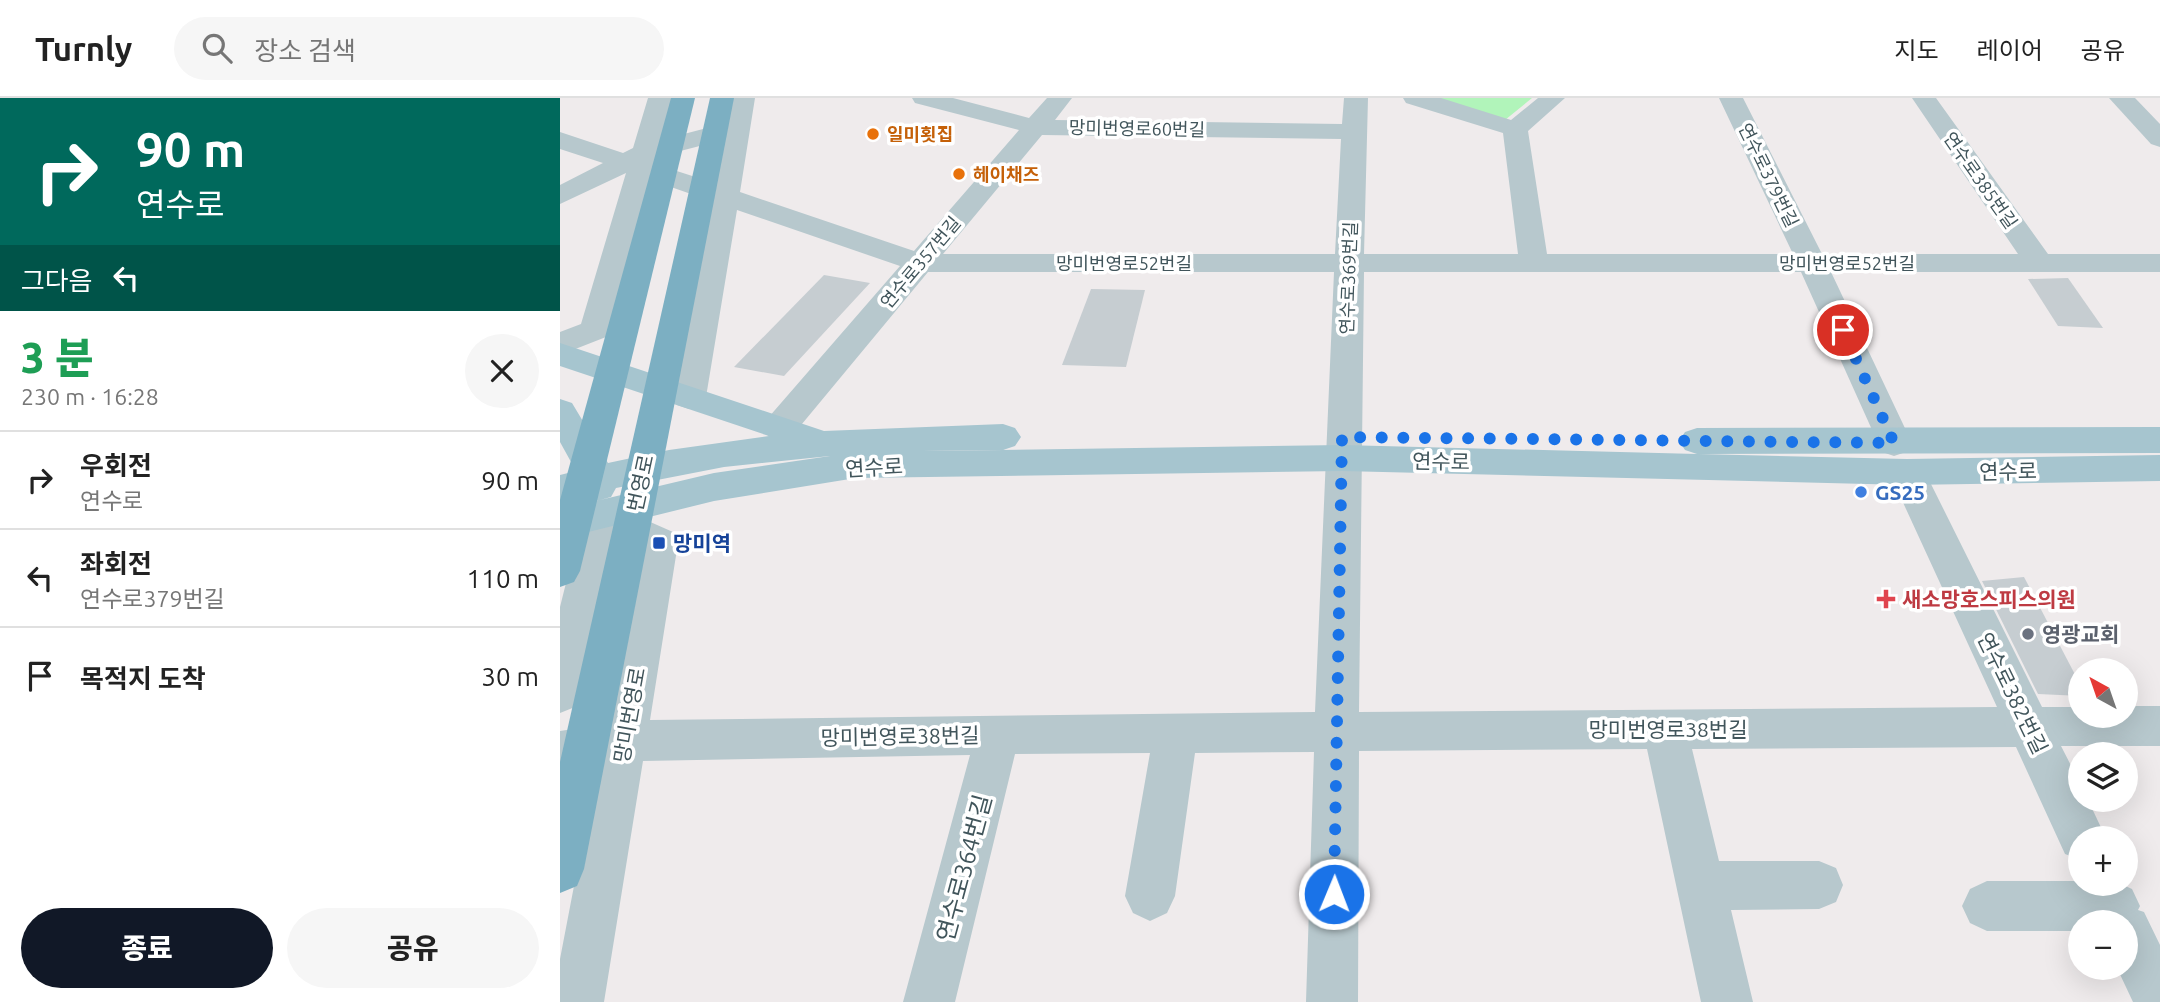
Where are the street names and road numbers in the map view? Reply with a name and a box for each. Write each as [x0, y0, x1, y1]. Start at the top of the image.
street label: 망미번영로60번길 [1069, 117, 1205, 139]
street label: 연수로379번길 [1735, 120, 1803, 230]
street label: 연수로385번길 [1940, 128, 2022, 232]
street label: 연수로357번길 [876, 212, 964, 312]
street label: 연수로369번길 [1336, 221, 1360, 335]
street label: 망미번영로52번길 [1056, 253, 1192, 273]
street label: 망미번영로52번길 [1779, 253, 1915, 273]
street label: 연수로 [1412, 448, 1470, 474]
street label: 번영로 [622, 452, 658, 514]
street label: 연수로 [844, 453, 904, 481]
street label: 연수로 [1979, 458, 2037, 484]
street label: 연수로382번길 [1973, 628, 2053, 758]
street label: 망미번영로 [609, 665, 649, 765]
street label: 망미번영로38번길 [1589, 717, 1747, 741]
street label: 망미번영로38번길 [820, 723, 980, 749]
street label: 연수로364번길 [931, 792, 997, 944]

